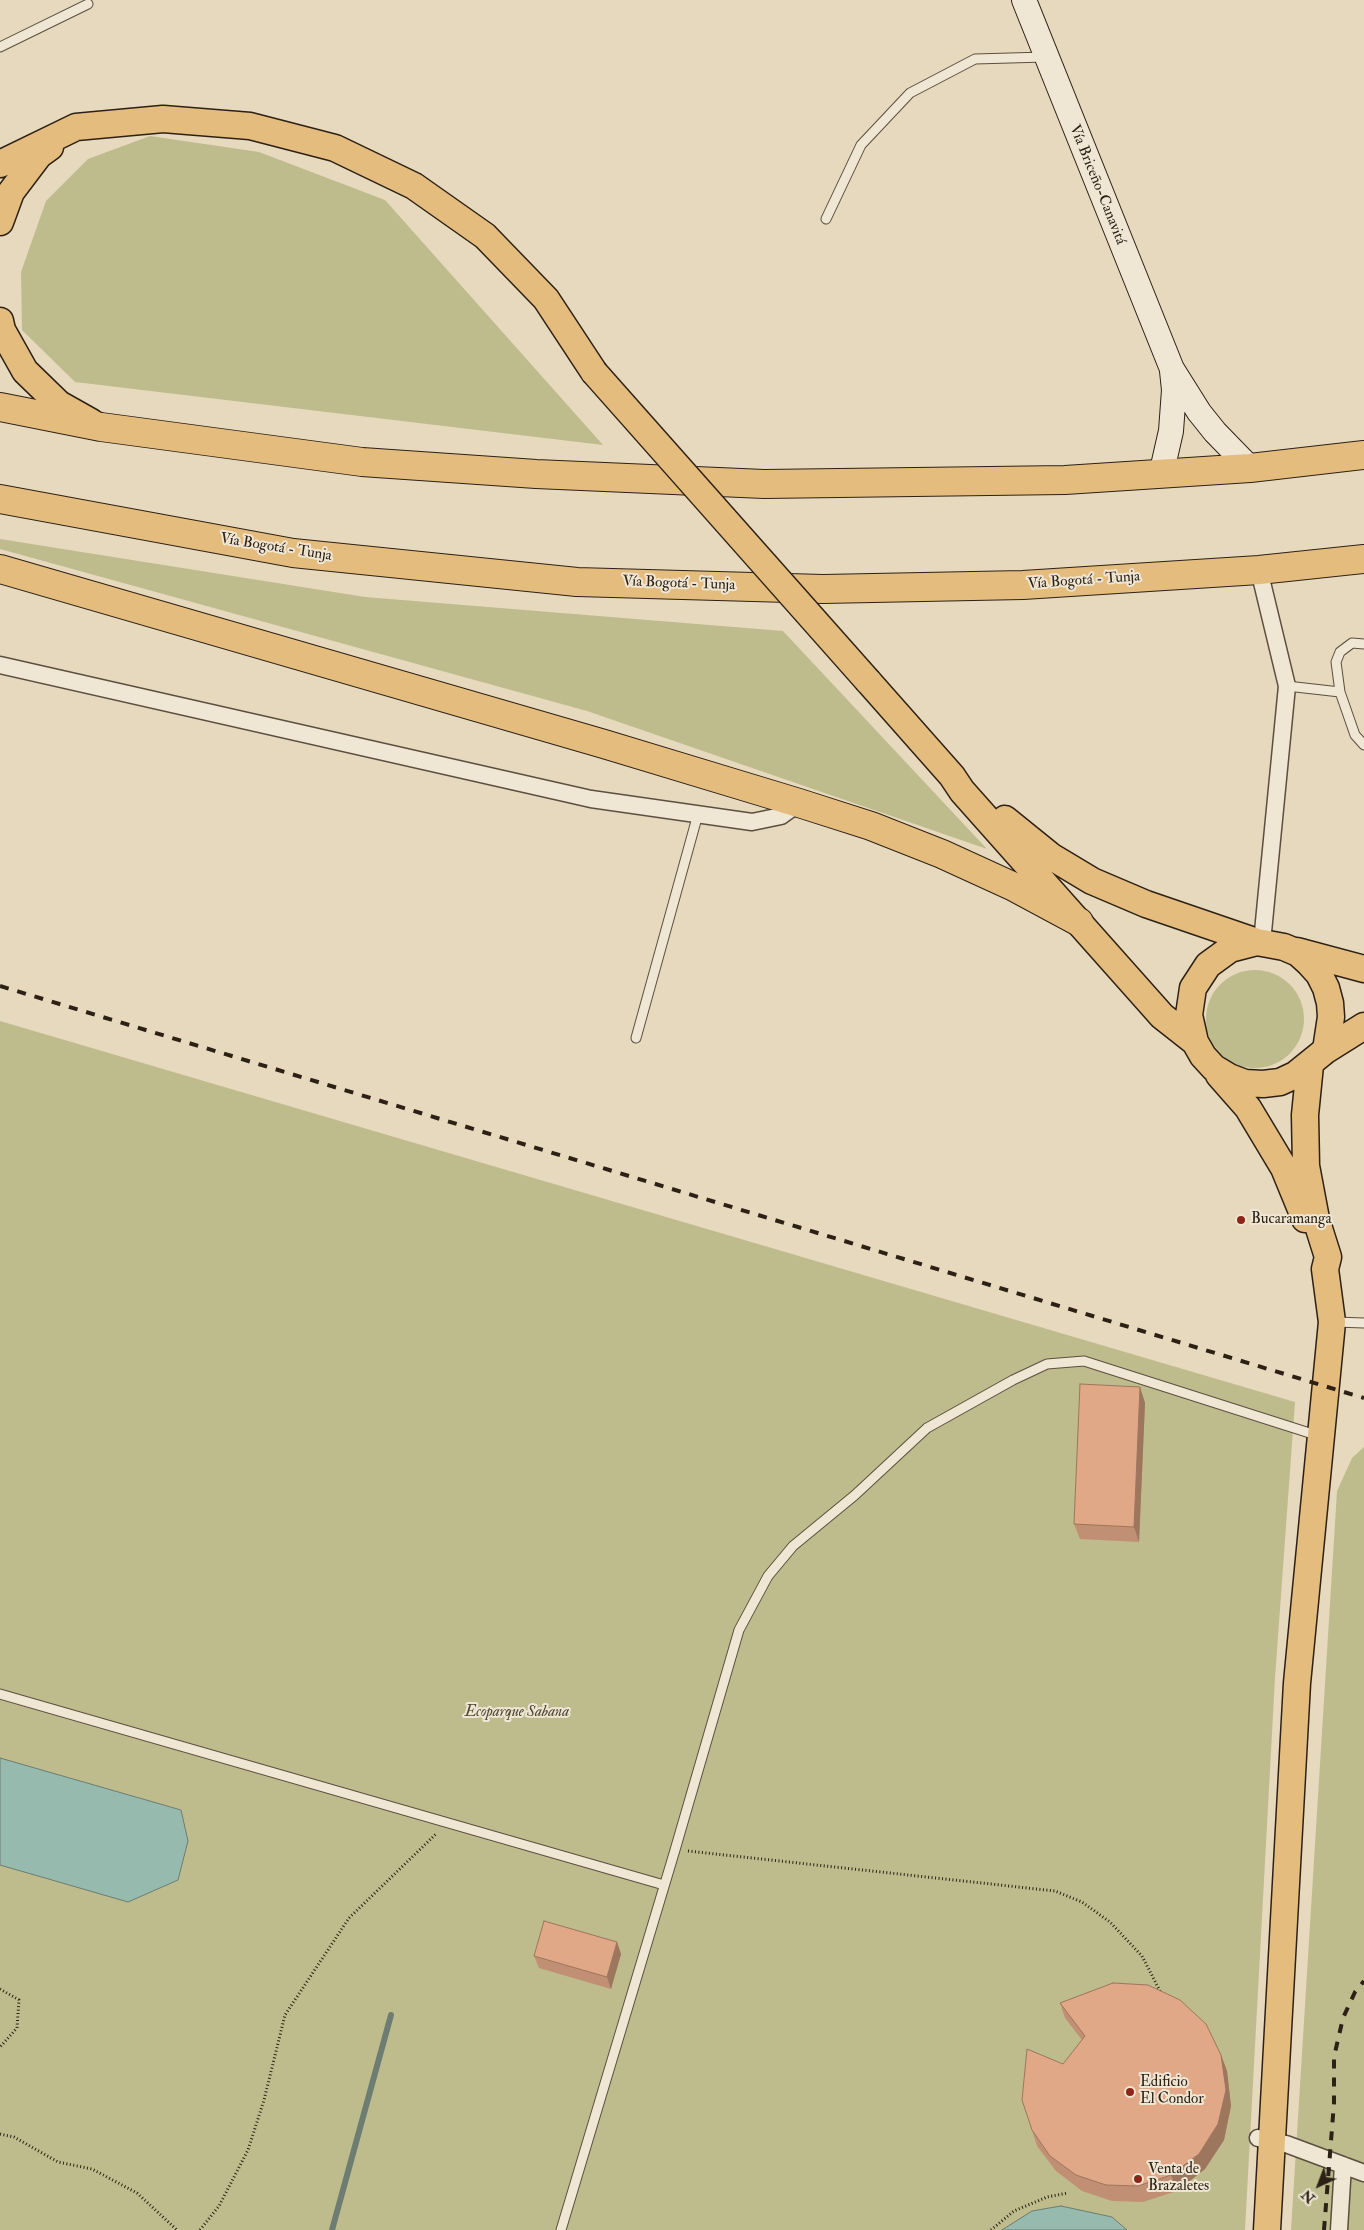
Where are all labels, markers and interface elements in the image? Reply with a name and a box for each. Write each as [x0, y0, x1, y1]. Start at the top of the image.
street label: Vía Briceño-Canavitá [1065, 122, 1129, 248]
street label: Vía Bogotá - Tunja [219, 530, 333, 566]
street label: Vía Bogotá - Tunja [1027, 568, 1141, 594]
street label: Vía Bogotá - Tunja [622, 573, 736, 595]
place label: Bucaramanga [1251, 1211, 1332, 1229]
marker: Bucaramanga [1235, 1214, 1247, 1226]
park label: Ecoparque Sabana [465, 1704, 569, 1722]
place label: Edificio El Condor [1140, 2074, 1204, 2109]
marker: Edificio El Condor [1124, 2086, 1136, 2098]
north arrow [1294, 2160, 1344, 2210]
place label: Venta de Brazaletes [1148, 2161, 1209, 2196]
marker: Venta de Brazaletes [1132, 2173, 1144, 2185]
text: N [1298, 2186, 1319, 2207]

